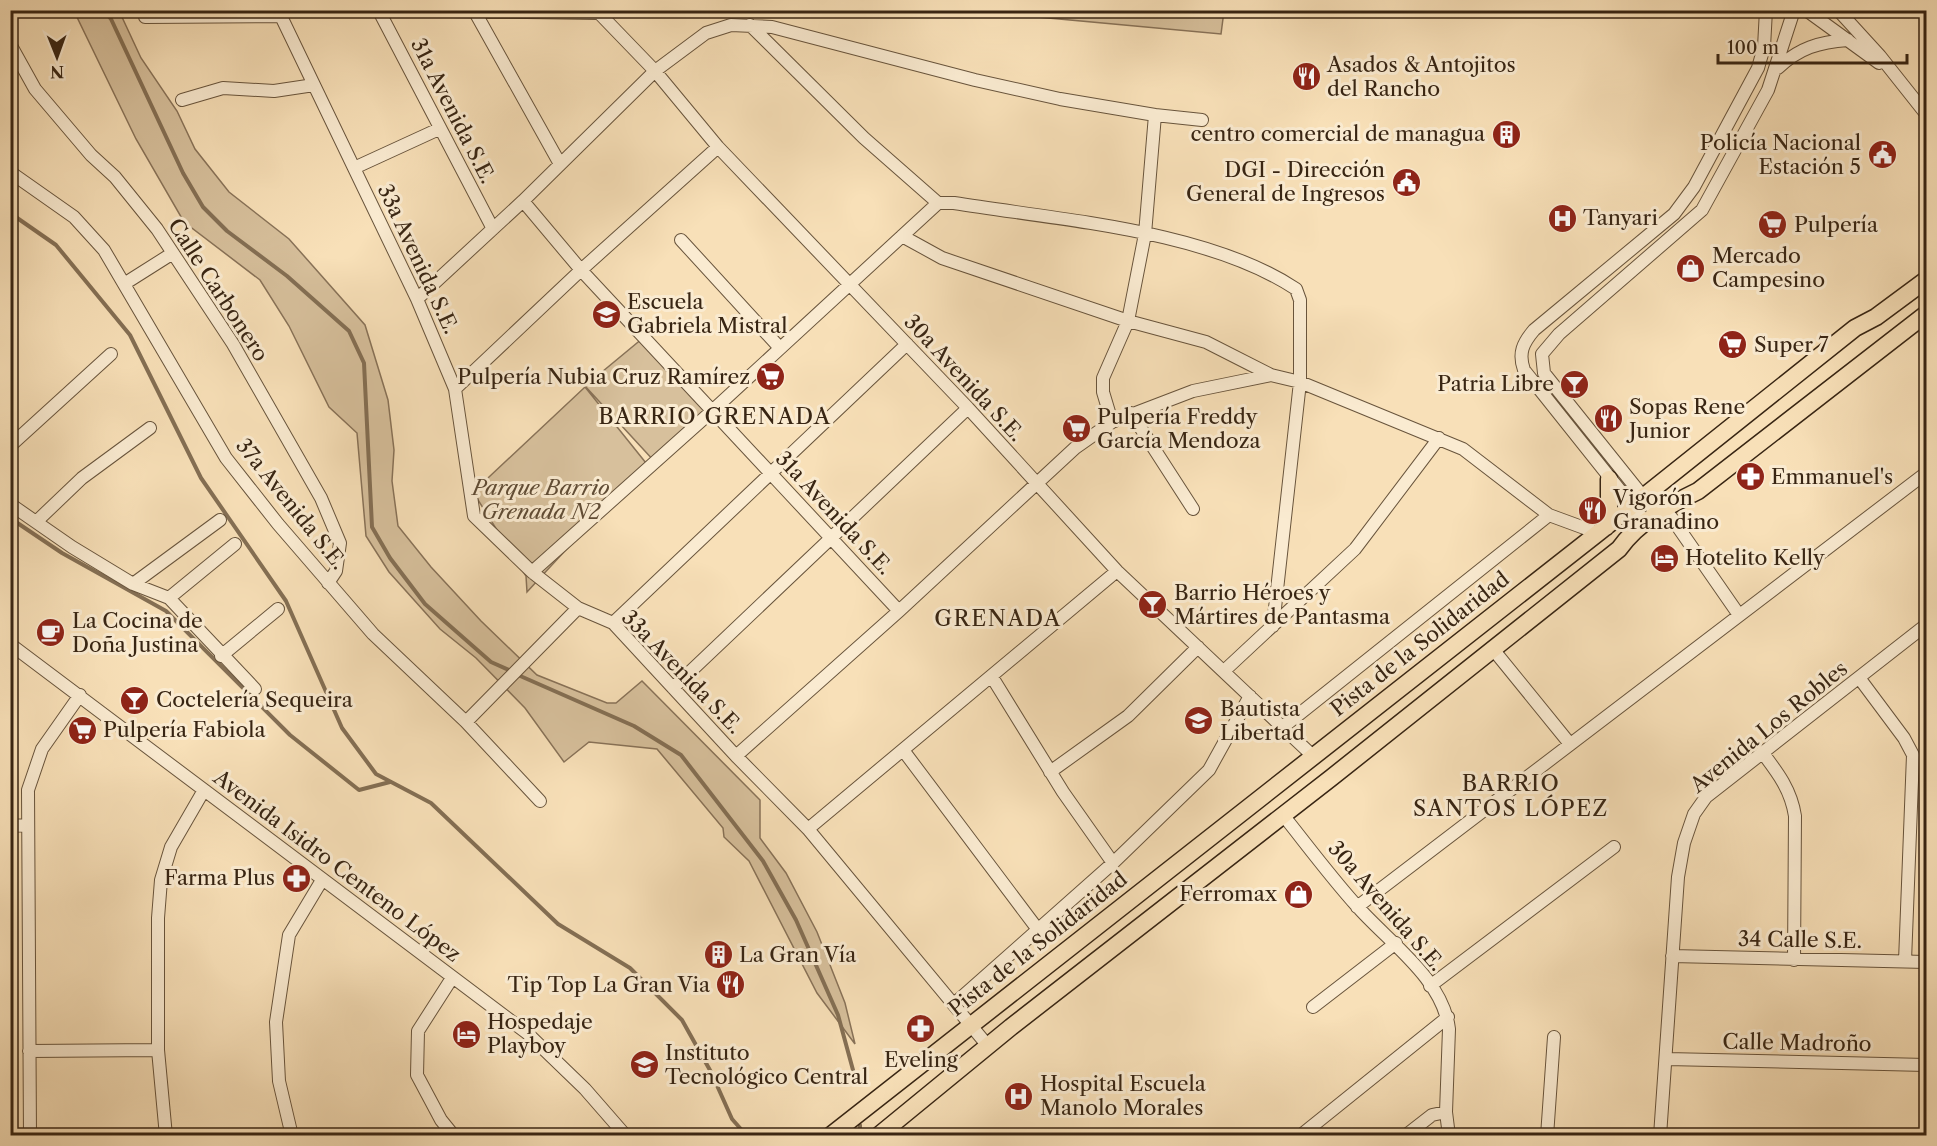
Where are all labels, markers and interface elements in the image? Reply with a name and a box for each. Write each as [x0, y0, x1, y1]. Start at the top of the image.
north arrow [27, 27, 87, 87]
scale bar [1718, 27, 1907, 65]
street label: 31a Avenida S.E. [406, 34, 501, 188]
text: 100 m [1727, 37, 1779, 59]
place label: Asados & Antojitos del Rancho [1326, 52, 1516, 101]
restaurant icon: Asados & Antojitos del Rancho [1290, 61, 1322, 93]
text: N [50, 62, 64, 82]
building icon: centro comercial de managua [1490, 118, 1522, 150]
place label: centro comercial de managua [1190, 121, 1486, 146]
place label: Policía Nacional Estación 5 [1700, 130, 1861, 179]
public building icon: Policía Nacional Estación 5 [1866, 139, 1898, 171]
place label: DGI - Dirección General de Ingresos [1186, 157, 1385, 206]
public building icon: DGI - Dirección General de Ingresos [1390, 166, 1422, 198]
street label: 33a Avenida S.E. [373, 180, 464, 338]
hospital icon: Tanyari [1546, 202, 1578, 234]
place label: Tanyari [1583, 205, 1658, 230]
supermarket icon: Pulpería [1757, 209, 1789, 241]
place label: Pulpería [1794, 212, 1879, 237]
street label: Calle Carbonero [163, 214, 274, 366]
place label: Mercado Campesino [1712, 243, 1825, 292]
shop icon: Mercado Campesino [1675, 252, 1707, 284]
place label: Escuela Gabriela Mistral [627, 289, 787, 338]
school or university icon: Escuela Gabriela Mistral [590, 298, 622, 330]
street label: 30a Avenida S.E. [899, 309, 1029, 446]
supermarket icon: Super 7 [1717, 329, 1749, 361]
place label: Super 7 [1754, 332, 1829, 357]
supermarket icon: Pulpería Nubia Cruz Ramírez [755, 361, 787, 393]
place label: Pulpería Nubia Cruz Ramírez [457, 364, 750, 389]
bar icon: Patria Libre [1559, 368, 1591, 400]
place label: Patria Libre [1437, 371, 1554, 396]
place label: Sopas Rene Junior [1626, 394, 1745, 443]
district label: BARRIO GRENADA [598, 403, 832, 430]
restaurant icon: Sopas Rene Junior [1592, 403, 1624, 435]
place label: Pulpería Freddy García Mendoza [1097, 404, 1262, 453]
supermarket icon: Pulpería Freddy García Mendoza [1060, 413, 1092, 445]
street label: 37a Avenida S.E. [231, 433, 352, 574]
street label: 31a Avenida S.E. [771, 446, 898, 580]
pharmacy icon: Emmanuel's [1734, 461, 1766, 493]
place label: Emmanuel's [1771, 464, 1893, 489]
park label: Parque Barrio Grenada N2 [470, 475, 610, 524]
place label: Vigorón Granadino [1612, 485, 1719, 534]
restaurant icon: Vigorón Granadino [1576, 494, 1608, 526]
hotel icon: Hotelito Kelly [1648, 542, 1680, 574]
place label: Hotelito Kelly [1685, 545, 1825, 570]
street label: Pista de la Solidaridad [1325, 566, 1514, 721]
place label: Barrio Héroes y Mártires de Pantasma [1174, 580, 1391, 629]
bar icon: Barrio Héroes y Mártires de Pantasma [1137, 589, 1169, 621]
street label: 33a Avenida S.E. [617, 605, 748, 739]
district label: GRENADA [934, 605, 1062, 632]
place label: La Cocina de Doña Justina [72, 608, 203, 657]
cafe icon: La Cocina de Doña Justina [35, 617, 67, 649]
street label: Avenida Los Robles [1684, 656, 1852, 798]
bar icon: Coctelería Sequeira [119, 684, 151, 716]
place label: Coctelería Sequeira [156, 687, 354, 712]
place label: Bautista Libertad [1220, 696, 1305, 745]
school or university icon: Bautista Libertad [1183, 705, 1215, 737]
supermarket icon: Pulpería Fabiola [66, 714, 98, 746]
place label: Pulpería Fabiola [103, 717, 267, 742]
street label: Avenida Isidro Centeno López [208, 764, 466, 967]
district label: BARRIO SANTOS LÓPEZ [1413, 770, 1609, 822]
street label: 30a Avenida S.E. [1323, 836, 1450, 976]
pharmacy icon: Farma Plus [280, 862, 312, 894]
place label: Farma Plus [164, 865, 275, 890]
street label: Pista de la Solidaridad [943, 866, 1132, 1021]
shop icon: Ferromax [1282, 878, 1314, 910]
place label: Ferromax [1179, 881, 1278, 906]
street label: 34 Calle S.E. [1738, 926, 1862, 953]
building icon: La Gran Vía [702, 939, 734, 971]
place label: La Gran Vía [739, 942, 857, 967]
restaurant icon: Tip Top La Gran Via [715, 969, 747, 1001]
place label: Tip Top La Gran Via [508, 972, 711, 997]
place label: Hospedaje Playboy [487, 1009, 593, 1058]
pharmacy icon: Eveling [905, 1013, 937, 1045]
hotel icon: Hospedaje Playboy [450, 1018, 482, 1050]
street label: Calle Madroño [1722, 1029, 1872, 1056]
place label: Instituto Tecnológico Central [665, 1040, 868, 1089]
place label: Eveling [884, 1047, 959, 1072]
school or university icon: Instituto Tecnológico Central [628, 1049, 660, 1081]
place label: Hospital Escuela Manolo Morales [1040, 1071, 1207, 1120]
hospital icon: Hospital Escuela Manolo Morales [1003, 1080, 1035, 1112]

